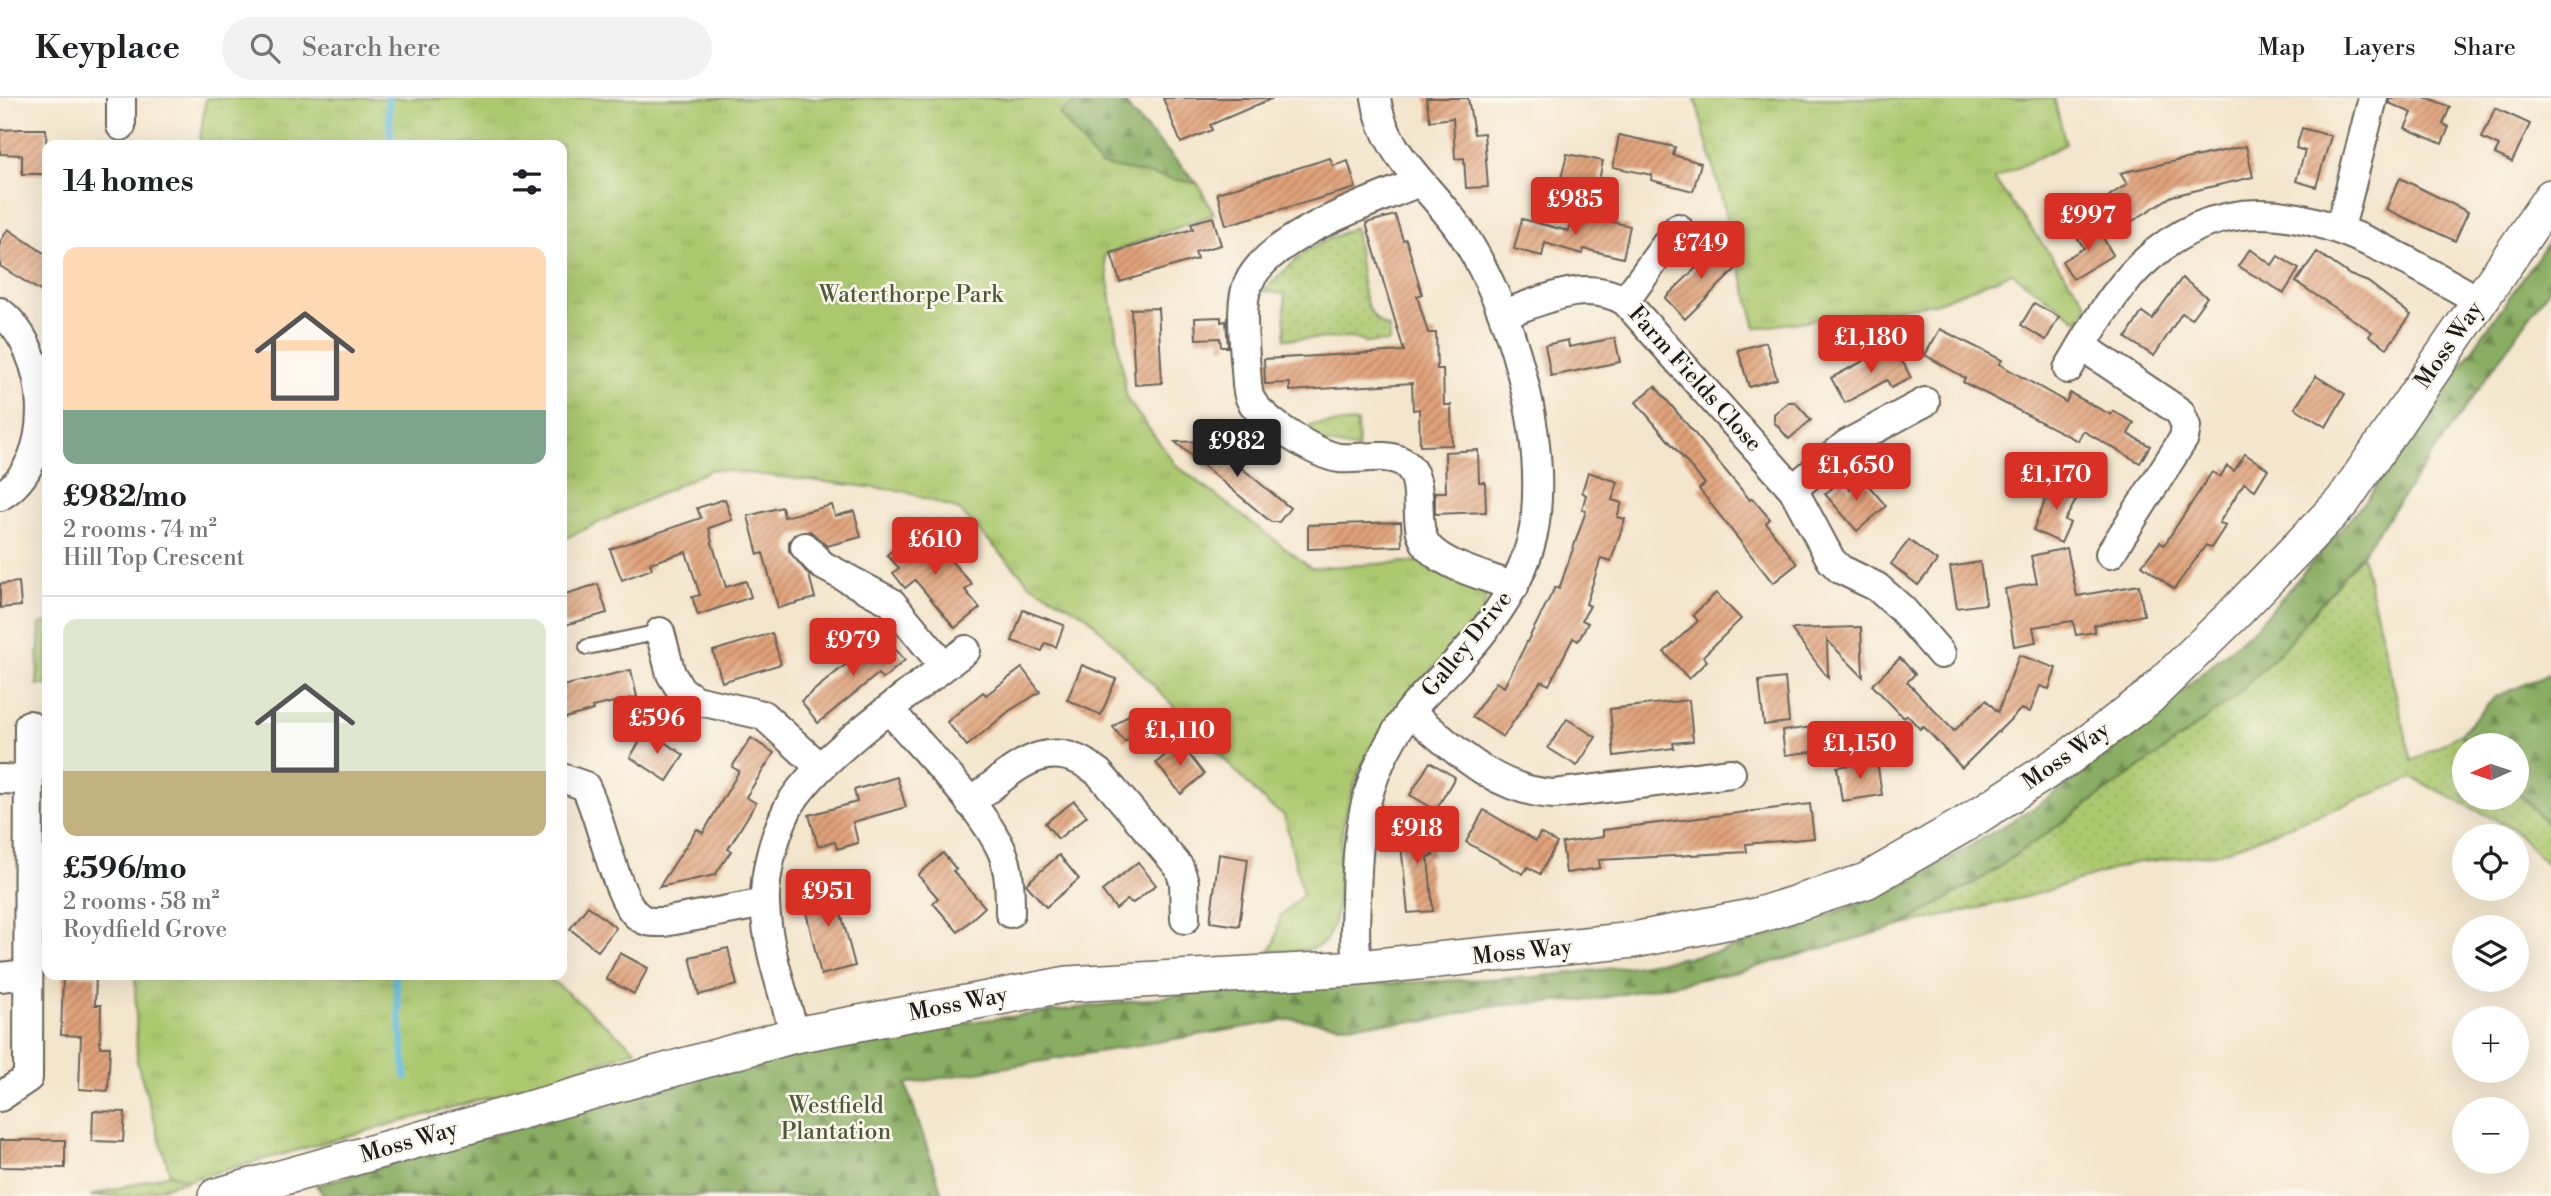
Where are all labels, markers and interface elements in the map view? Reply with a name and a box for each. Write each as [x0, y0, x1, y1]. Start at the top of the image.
search box [222, 17, 712, 80]
text: Keyplace [35, 28, 180, 69]
icon: search [246, 29, 284, 67]
text: Search here [302, 32, 441, 64]
text: Map [2258, 33, 2305, 63]
text: Layers [2343, 33, 2415, 63]
text: Share [2453, 33, 2516, 63]
text: 14 homes [63, 163, 194, 201]
icon: filters [508, 163, 546, 201]
pin: £985 [1534, 178, 1616, 237]
text: £985 [1547, 186, 1603, 214]
pin: £997 [2047, 194, 2129, 253]
text: £997 [2060, 202, 2116, 230]
pin: £749 [1660, 222, 1742, 281]
text: £749 [1674, 230, 1728, 258]
park label: Waterthorpe Park [818, 281, 1004, 309]
icon: home [242, 293, 368, 419]
street label: Moss Way [2409, 295, 2490, 394]
street label: Farm Fields Close [1622, 300, 1768, 458]
pin: £1,180 [1814, 316, 1928, 375]
text: £1,180 [1834, 324, 1908, 352]
pin: £982 [1196, 420, 1278, 479]
text: £982 [1209, 428, 1265, 456]
pin: £1,650 [1799, 444, 1913, 503]
text: £1,650 [1818, 452, 1894, 480]
pin: £1,170 [1999, 452, 2113, 512]
text: £1,170 [2021, 461, 2091, 489]
text: £982/mo [63, 478, 187, 516]
text: 2 rooms · 74 m² [63, 516, 217, 544]
pin: £610 [894, 518, 976, 577]
text: £610 [908, 526, 962, 554]
text: Hill Top Crescent [63, 544, 245, 572]
street label: Galley Drive [1416, 585, 1518, 703]
pin: £979 [812, 618, 894, 678]
text: £979 [825, 627, 881, 655]
icon: home [242, 665, 368, 791]
pin: £596 [616, 696, 698, 756]
text: £596 [629, 705, 685, 733]
pin: £1,110 [1123, 708, 1237, 768]
street label: Moss Way [2017, 715, 2116, 796]
text: £1,110 [1145, 717, 1215, 745]
pin: £1,150 [1803, 722, 1917, 781]
text: £1,150 [1823, 730, 1897, 758]
north arrow [2452, 733, 2529, 810]
map controls [2452, 733, 2529, 1174]
pin: £918 [1376, 806, 1458, 866]
text: £918 [1391, 815, 1443, 843]
button: locate [2452, 824, 2529, 901]
text: £596/mo [63, 850, 187, 888]
pin: £951 [787, 870, 869, 929]
text: £951 [802, 878, 854, 906]
text: 2 rooms · 58 m² [63, 888, 220, 916]
button: layers [2452, 915, 2529, 992]
text: Roydfield Grove [63, 916, 227, 944]
street label: Moss Way [1471, 933, 1574, 971]
street label: Moss Way [906, 981, 1011, 1027]
button: + [2452, 1006, 2529, 1083]
park label: Westfield Plantation [781, 1092, 891, 1146]
button: − [2452, 1097, 2529, 1174]
street label: Moss Way [357, 1115, 462, 1169]

